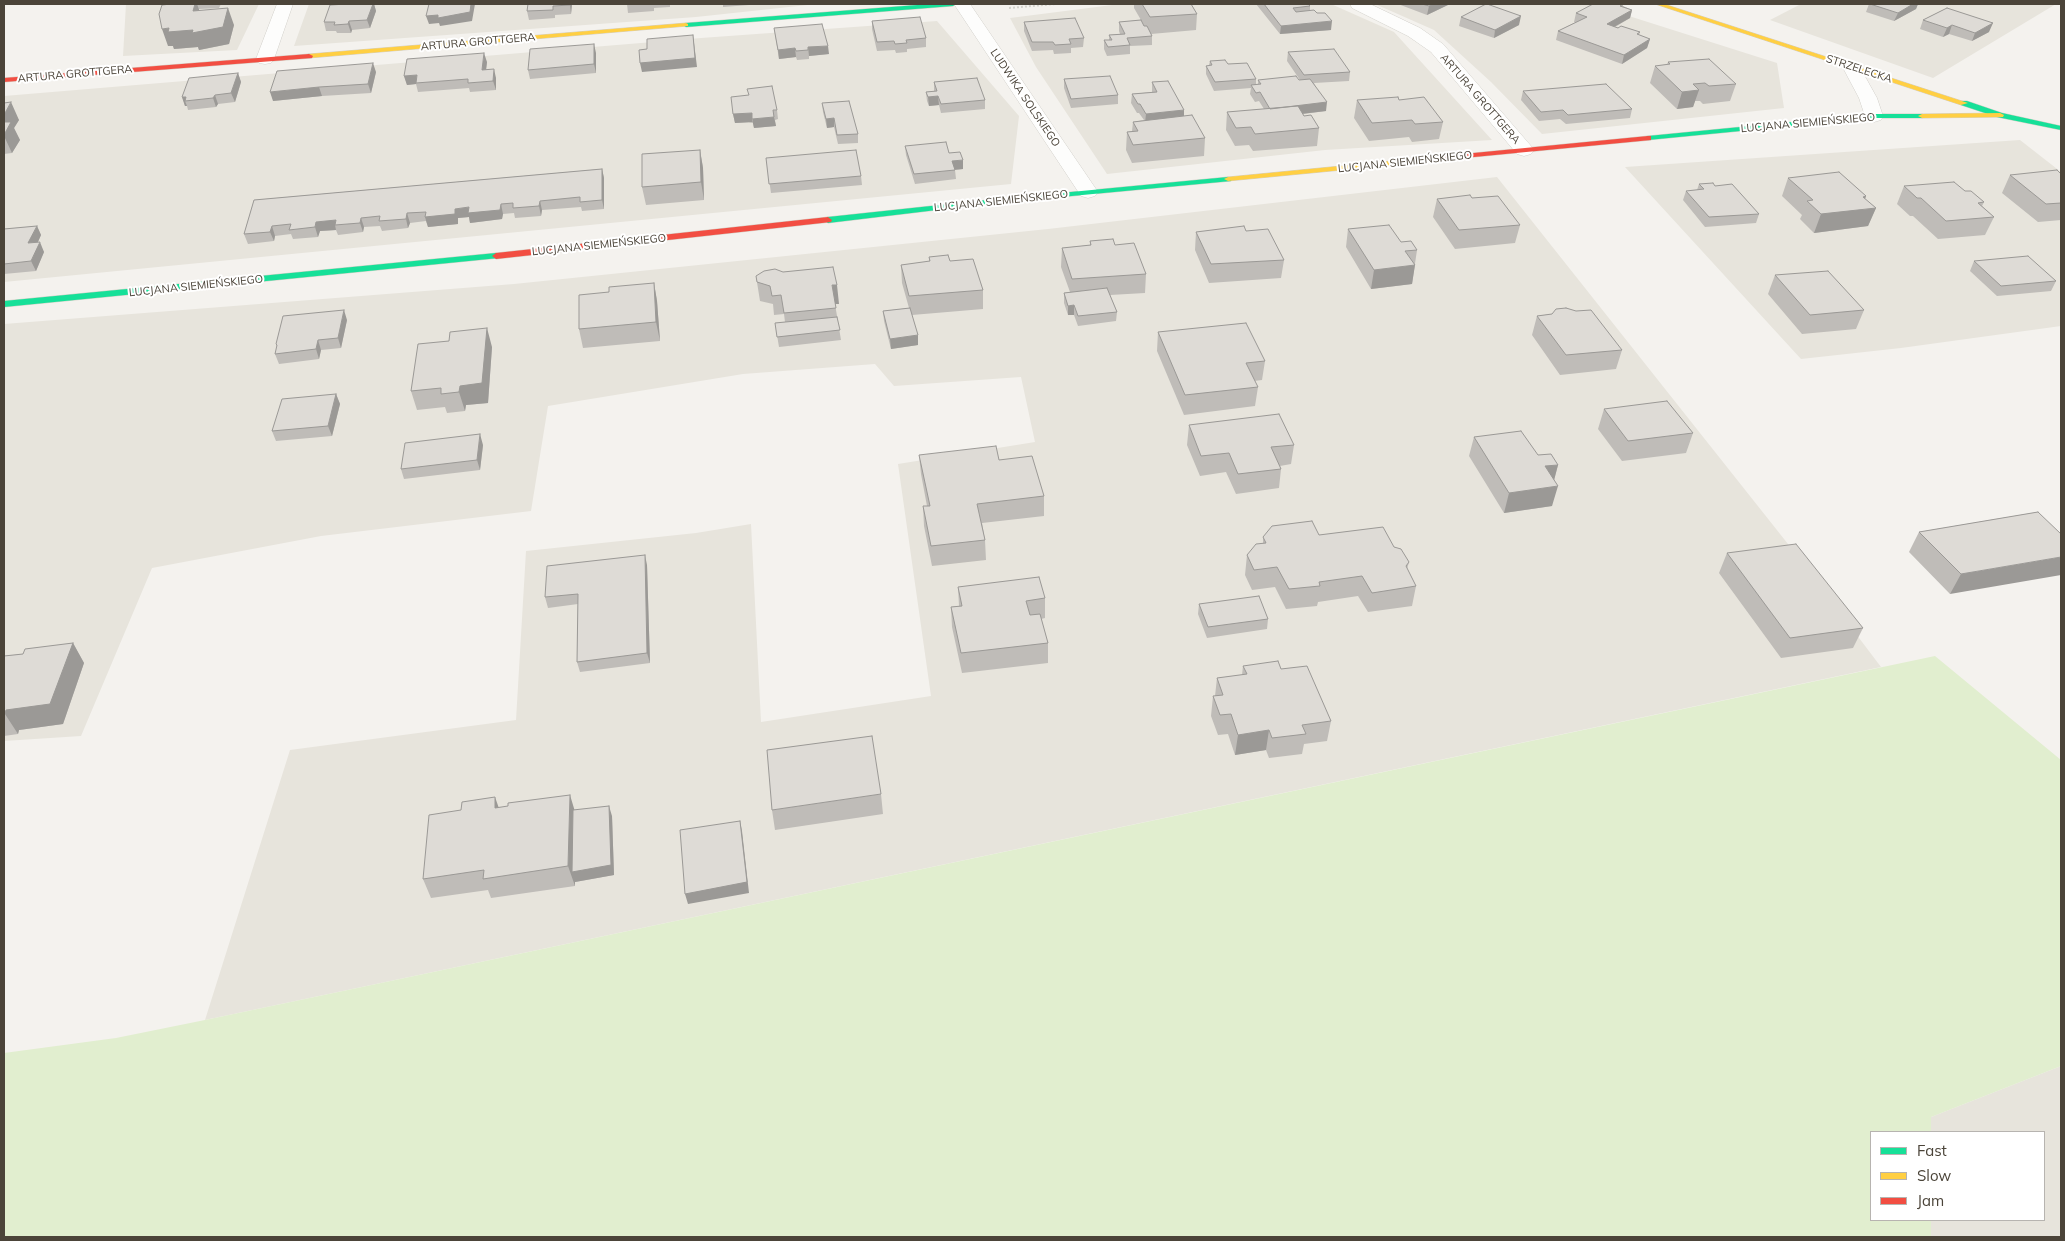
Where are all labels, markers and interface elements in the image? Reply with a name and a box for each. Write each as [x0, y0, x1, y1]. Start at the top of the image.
street label: ARTURA GROTTGERA [420, 30, 536, 54]
street label: LUDWIKA SOLSKIEGO [987, 47, 1063, 149]
street label: ARTURA GROTTGERA [1437, 51, 1523, 147]
street label: STRZELECKA [1824, 52, 1894, 86]
street label: ARTURA GROTTGERA [17, 62, 133, 86]
street label: LUCJANA SIEMIEŃSKIEGO [1740, 111, 1876, 135]
street label: LUCJANA SIEMIEŃSKIEGO [1337, 148, 1473, 176]
street label: LUCJANA SIEMIEŃSKIEGO [933, 187, 1069, 215]
street label: LUCJANA SIEMIEŃSKIEGO [531, 231, 667, 259]
street label: LUCJANA SIEMIEŃSKIEGO [128, 272, 264, 300]
legend [1870, 1131, 2045, 1221]
text: Fast [1917, 1141, 1947, 1160]
text: Slow [1917, 1166, 1951, 1185]
text: Jam [1917, 1191, 1944, 1210]

